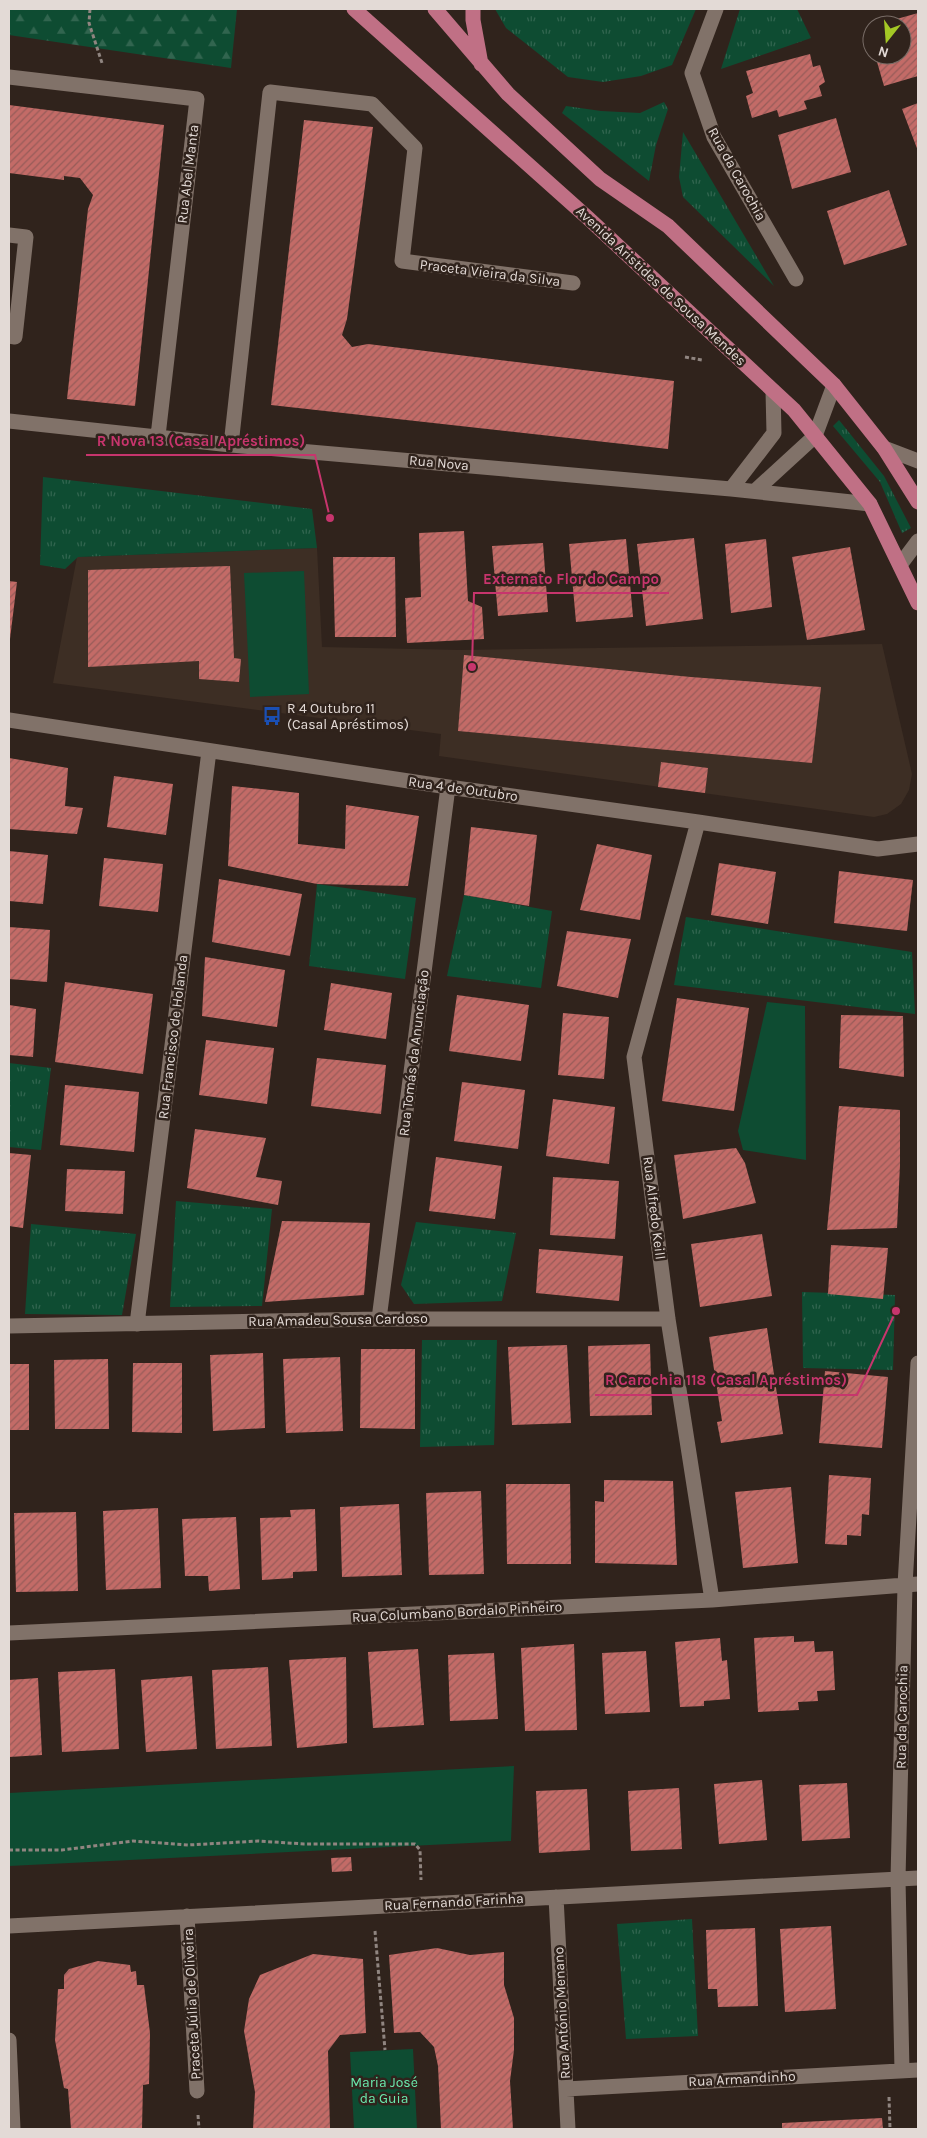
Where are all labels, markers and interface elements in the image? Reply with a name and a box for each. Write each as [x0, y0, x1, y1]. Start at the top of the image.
north arrow [862, 15, 912, 65]
text: N [876, 42, 891, 62]
street label: Rua Abel Manta [173, 123, 203, 225]
street label: Rua da Carochia [704, 124, 770, 224]
street label: Avenida Aristides de Sousa Mendes [572, 203, 750, 369]
street label: Praceta Vieira da Silva [419, 256, 561, 290]
callout: R Nova 13 (Casal Apréstimos) [86, 425, 315, 455]
text: R Nova 13 (Casal Apréstimos) [97, 432, 305, 450]
street label: Rua Nova [408, 452, 470, 474]
callout: Externato Flor do Campo [474, 563, 669, 593]
text: Externato Flor do Campo [483, 570, 659, 588]
place label: R 4 Outubro 11 (Casal Apréstimos) [287, 700, 409, 733]
bus stop icon: R 4 Outubro 11 (Casal Apréstimos) [261, 705, 283, 727]
street label: Rua 4 de Outubro [407, 773, 519, 805]
street label: Rua Francisco de Holanda [154, 954, 192, 1120]
street label: Rua Tomás da Anunciação [395, 969, 433, 1137]
street label: Rua Alfredo Keill [639, 1155, 669, 1261]
street label: Rua Amadeu Sousa Cardoso [248, 1310, 428, 1330]
callout: R Carochia 118 (Casal Apréstimos) [595, 1365, 857, 1395]
text: R Carochia 118 (Casal Apréstimos) [605, 1371, 847, 1389]
street label: Rua Columbano Bordalo Pinheiro [351, 1598, 563, 1626]
street label: Rua da Carochia [893, 1665, 911, 1769]
street label: Rua Fernando Farinha [384, 1890, 524, 1914]
street label: Praceta Júlia de Oliveira [180, 1928, 204, 2080]
street label: Rua António Menano [550, 1946, 574, 2080]
street label: Rua Armandinho [688, 2068, 796, 2090]
park label: Maria José da Guia [350, 2074, 418, 2107]

